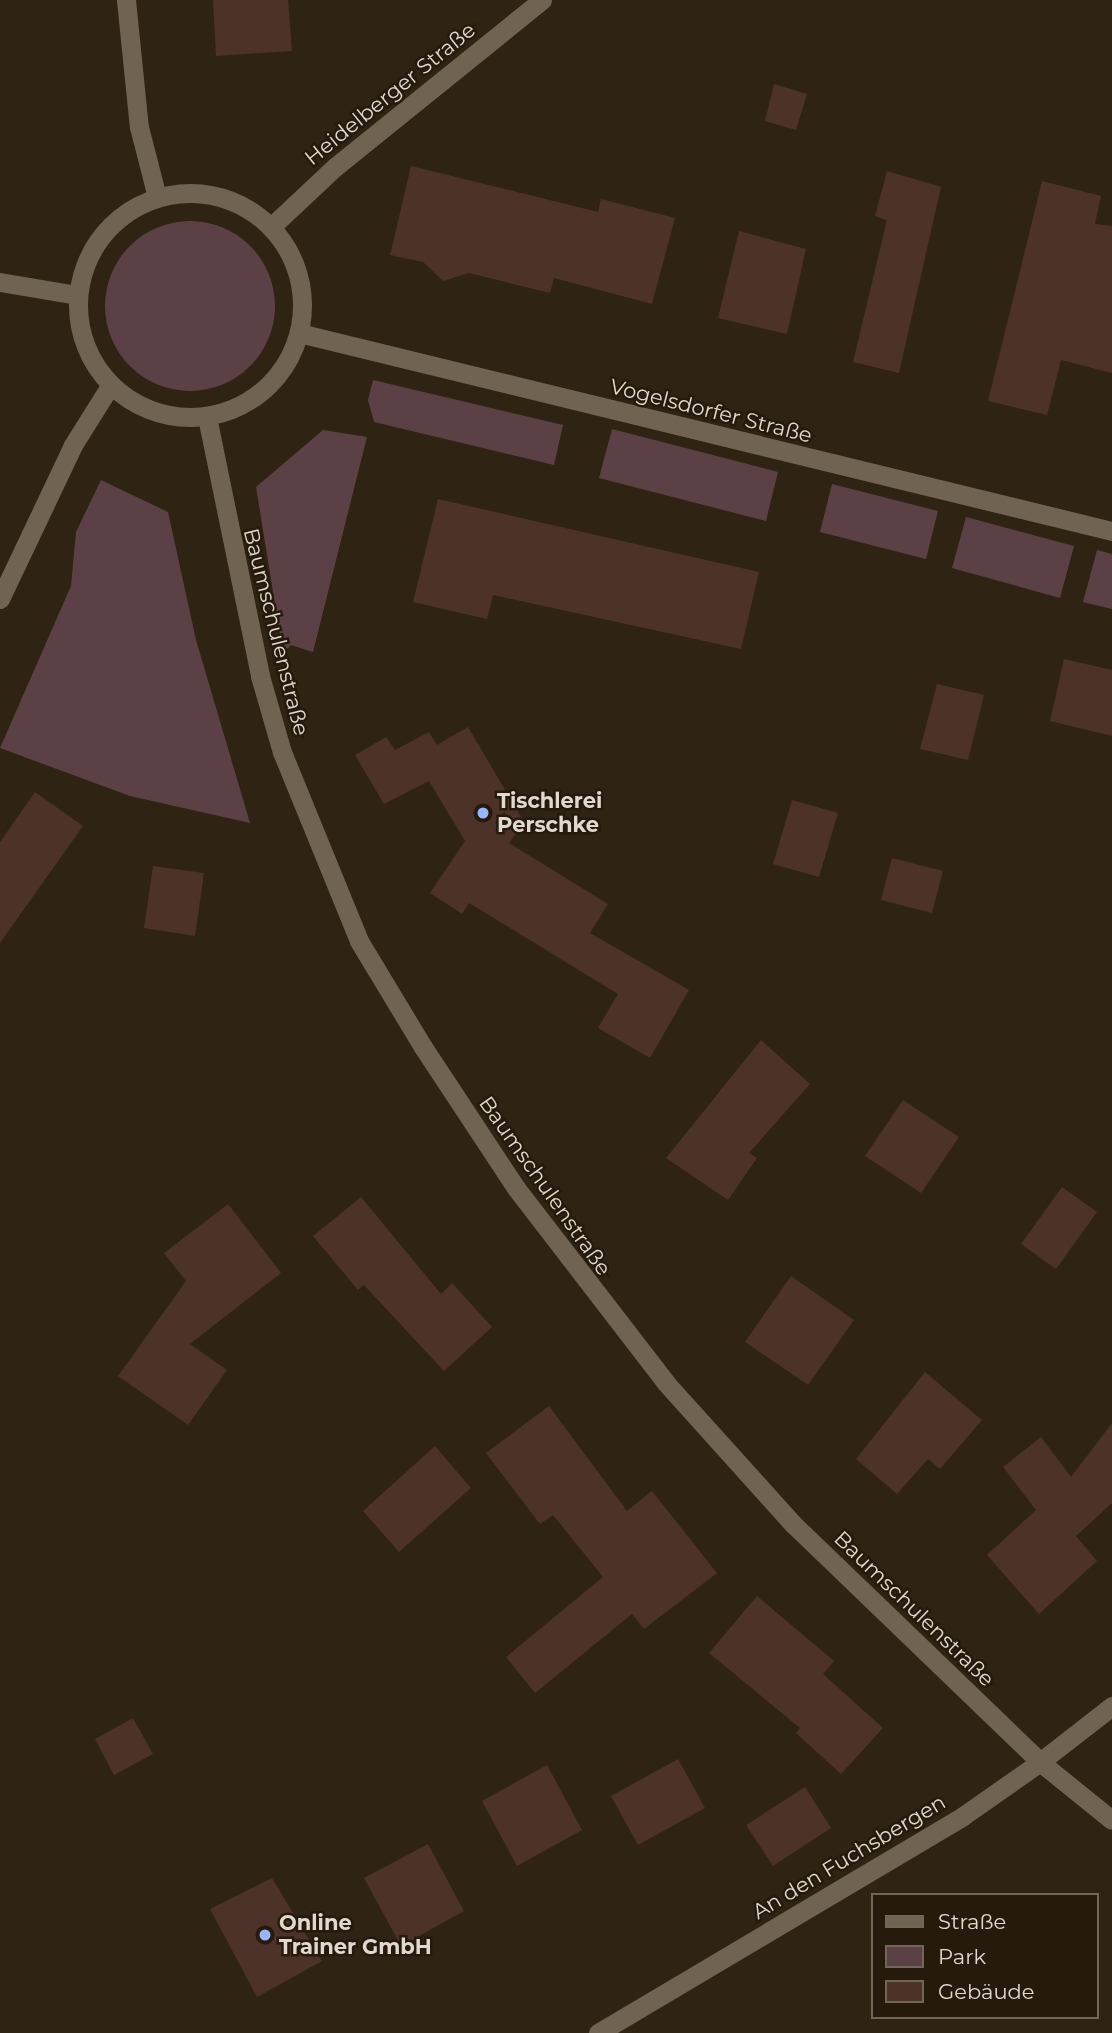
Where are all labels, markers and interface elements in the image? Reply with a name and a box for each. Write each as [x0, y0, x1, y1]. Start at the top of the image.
street label: Heidelberger Straße [300, 17, 480, 171]
street label: Vogelsdorfer Straße [607, 374, 815, 448]
street label: Baumschulenstraße [238, 526, 314, 738]
place label: Tischlerei Perschke [497, 788, 602, 838]
marker: Tischlerei Perschke [475, 805, 491, 821]
street label: Baumschulenstraße [474, 1092, 616, 1280]
street label: Baumschulenstraße [829, 1526, 999, 1692]
street label: An den Fuchsbergen [748, 1789, 950, 1925]
legend [870, 1893, 1098, 2019]
text: Straße [938, 1909, 1006, 1934]
place label: Online Trainer GmbH [279, 1910, 432, 1960]
marker: Online Trainer GmbH [257, 1927, 273, 1943]
text: Park [938, 1944, 986, 1969]
text: Gebäude [938, 1979, 1035, 2004]

